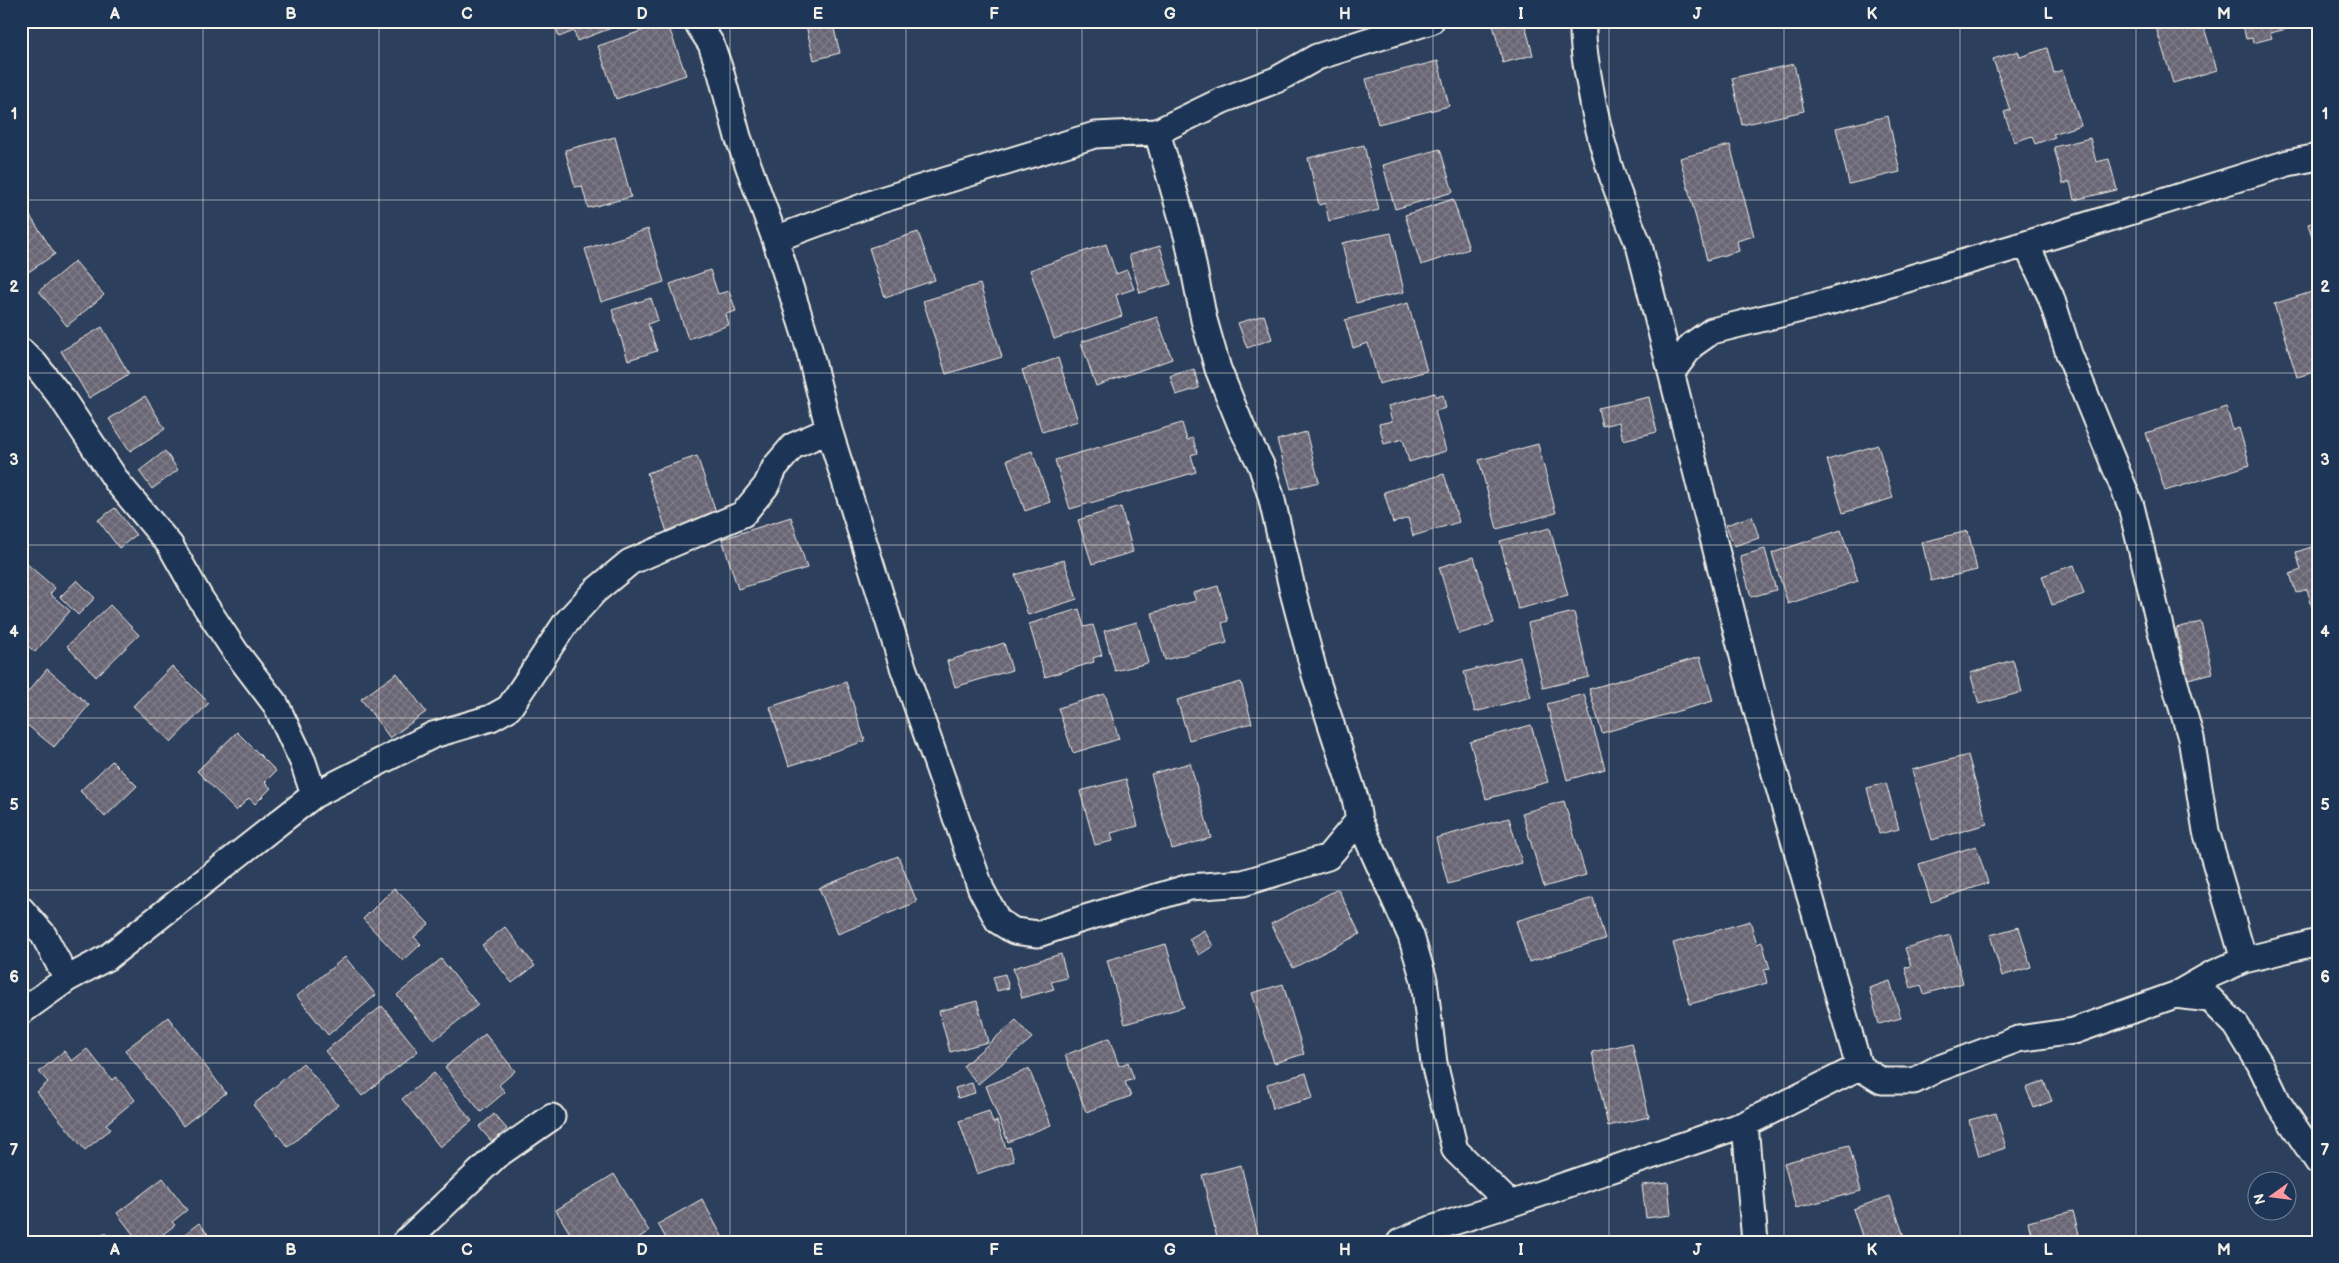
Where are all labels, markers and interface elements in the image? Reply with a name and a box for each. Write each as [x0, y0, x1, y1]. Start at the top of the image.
text: A [109, 5, 120, 24]
text: B [285, 5, 297, 24]
text: C [461, 5, 473, 24]
text: D [636, 5, 648, 24]
text: E [813, 5, 823, 24]
text: F [989, 5, 999, 24]
text: G [1164, 5, 1176, 24]
text: H [1339, 5, 1351, 24]
text: I [1518, 5, 1524, 24]
text: J [1693, 5, 1702, 24]
text: K [1867, 5, 1878, 24]
text: L [2043, 5, 2053, 24]
text: M [2217, 5, 2231, 24]
text: 1 [11, 105, 17, 124]
text: 1 [2322, 105, 2328, 124]
text: 2 [9, 278, 19, 297]
text: 2 [2320, 278, 2330, 297]
text: 3 [9, 451, 19, 470]
text: 3 [2320, 451, 2330, 470]
text: 4 [9, 623, 19, 642]
text: 4 [2320, 623, 2330, 642]
text: 5 [9, 796, 19, 815]
text: 5 [2320, 796, 2330, 815]
text: 6 [9, 968, 19, 987]
text: 6 [2320, 968, 2330, 987]
text: 7 [10, 1141, 19, 1160]
text: 7 [2321, 1141, 2330, 1160]
north arrow [2246, 1170, 2296, 1220]
text: N [2250, 1192, 2269, 1206]
text: A [109, 1241, 120, 1260]
text: B [285, 1241, 297, 1260]
text: C [461, 1241, 473, 1260]
text: D [636, 1241, 648, 1260]
text: E [813, 1241, 823, 1260]
text: F [989, 1241, 999, 1260]
text: G [1164, 1241, 1176, 1260]
text: H [1339, 1241, 1351, 1260]
text: I [1518, 1241, 1524, 1260]
text: J [1693, 1241, 1702, 1260]
text: K [1867, 1241, 1878, 1260]
text: L [2043, 1241, 2053, 1260]
text: M [2217, 1241, 2231, 1260]

